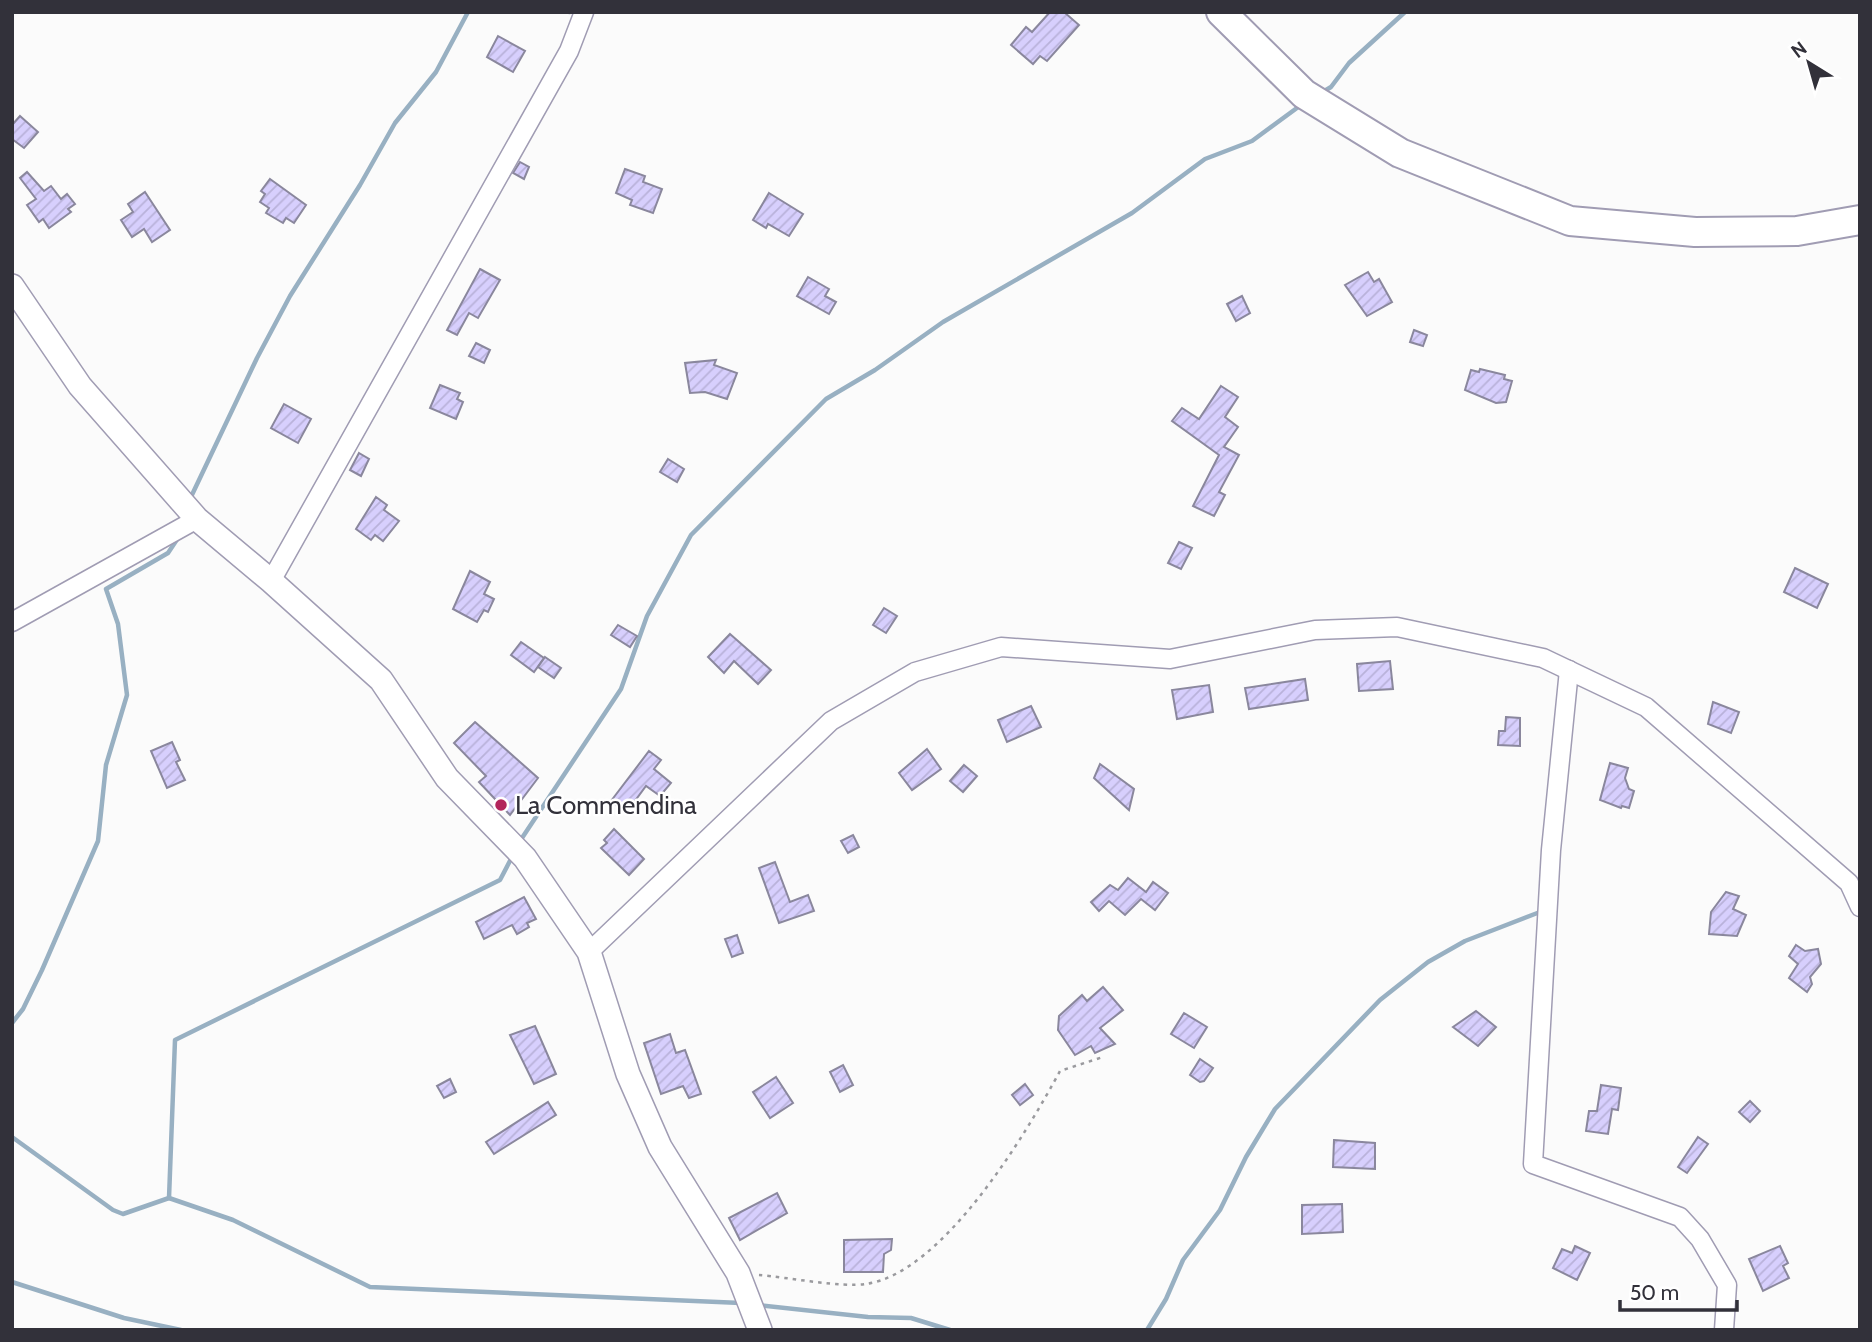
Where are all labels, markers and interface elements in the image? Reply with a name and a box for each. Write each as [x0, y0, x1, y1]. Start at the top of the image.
north arrow [1774, 28, 1844, 98]
text: N [1787, 37, 1811, 63]
place label: La Commendina [515, 789, 697, 821]
marker: La Commendina [493, 797, 509, 813]
scale bar [1620, 1268, 1737, 1312]
text: 50 m [1630, 1280, 1679, 1305]

